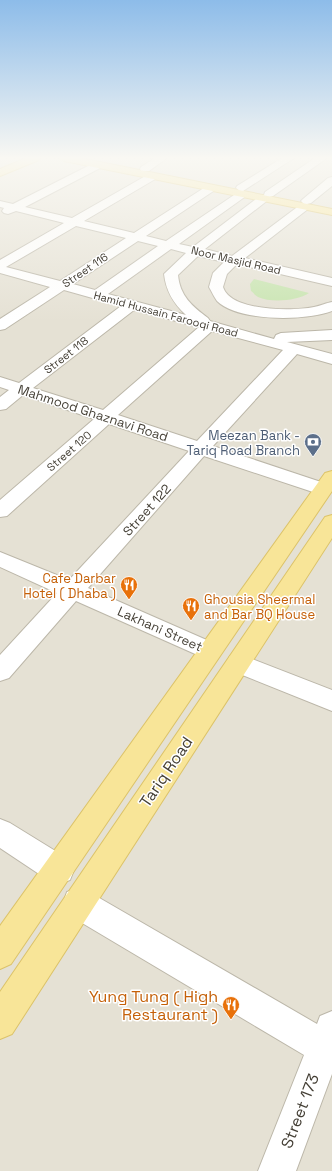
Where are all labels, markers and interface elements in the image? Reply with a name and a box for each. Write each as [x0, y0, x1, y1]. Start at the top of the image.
street label: Noor Masjid Road [190, 243, 282, 277]
street label: Street 116 [59, 249, 111, 290]
street label: Hamid Hussain Farooqi Road [92, 288, 240, 340]
street label: Street 118 [41, 333, 91, 377]
street label: Mahmood Ghaznavi Road [16, 381, 170, 445]
place label: Meezan Bank - Tariq Road Branch [187, 427, 300, 459]
street label: Street 120 [44, 428, 94, 474]
bank icon: Meezan Bank - Tariq Road Branch [303, 432, 323, 457]
street label: Street 122 [119, 480, 175, 540]
place label: Cafe Darbar Hotel ( Dhaba ) [23, 570, 116, 602]
restaurant icon: Cafe Darbar Hotel ( Dhaba ) [119, 575, 139, 600]
place label: Ghousia Sheermal and Bar BQ House [204, 591, 315, 623]
restaurant icon: Ghousia Sheermal and Bar BQ House [181, 596, 201, 621]
street label: Lakhani Street [115, 603, 205, 655]
street label: Tariq Road [135, 733, 197, 811]
place label: Yung Tung ( High Restaurant ) [89, 986, 218, 1025]
restaurant icon: Yung Tung ( High Restaurant ) [221, 995, 241, 1020]
street label: Street 173 [276, 1071, 324, 1151]

